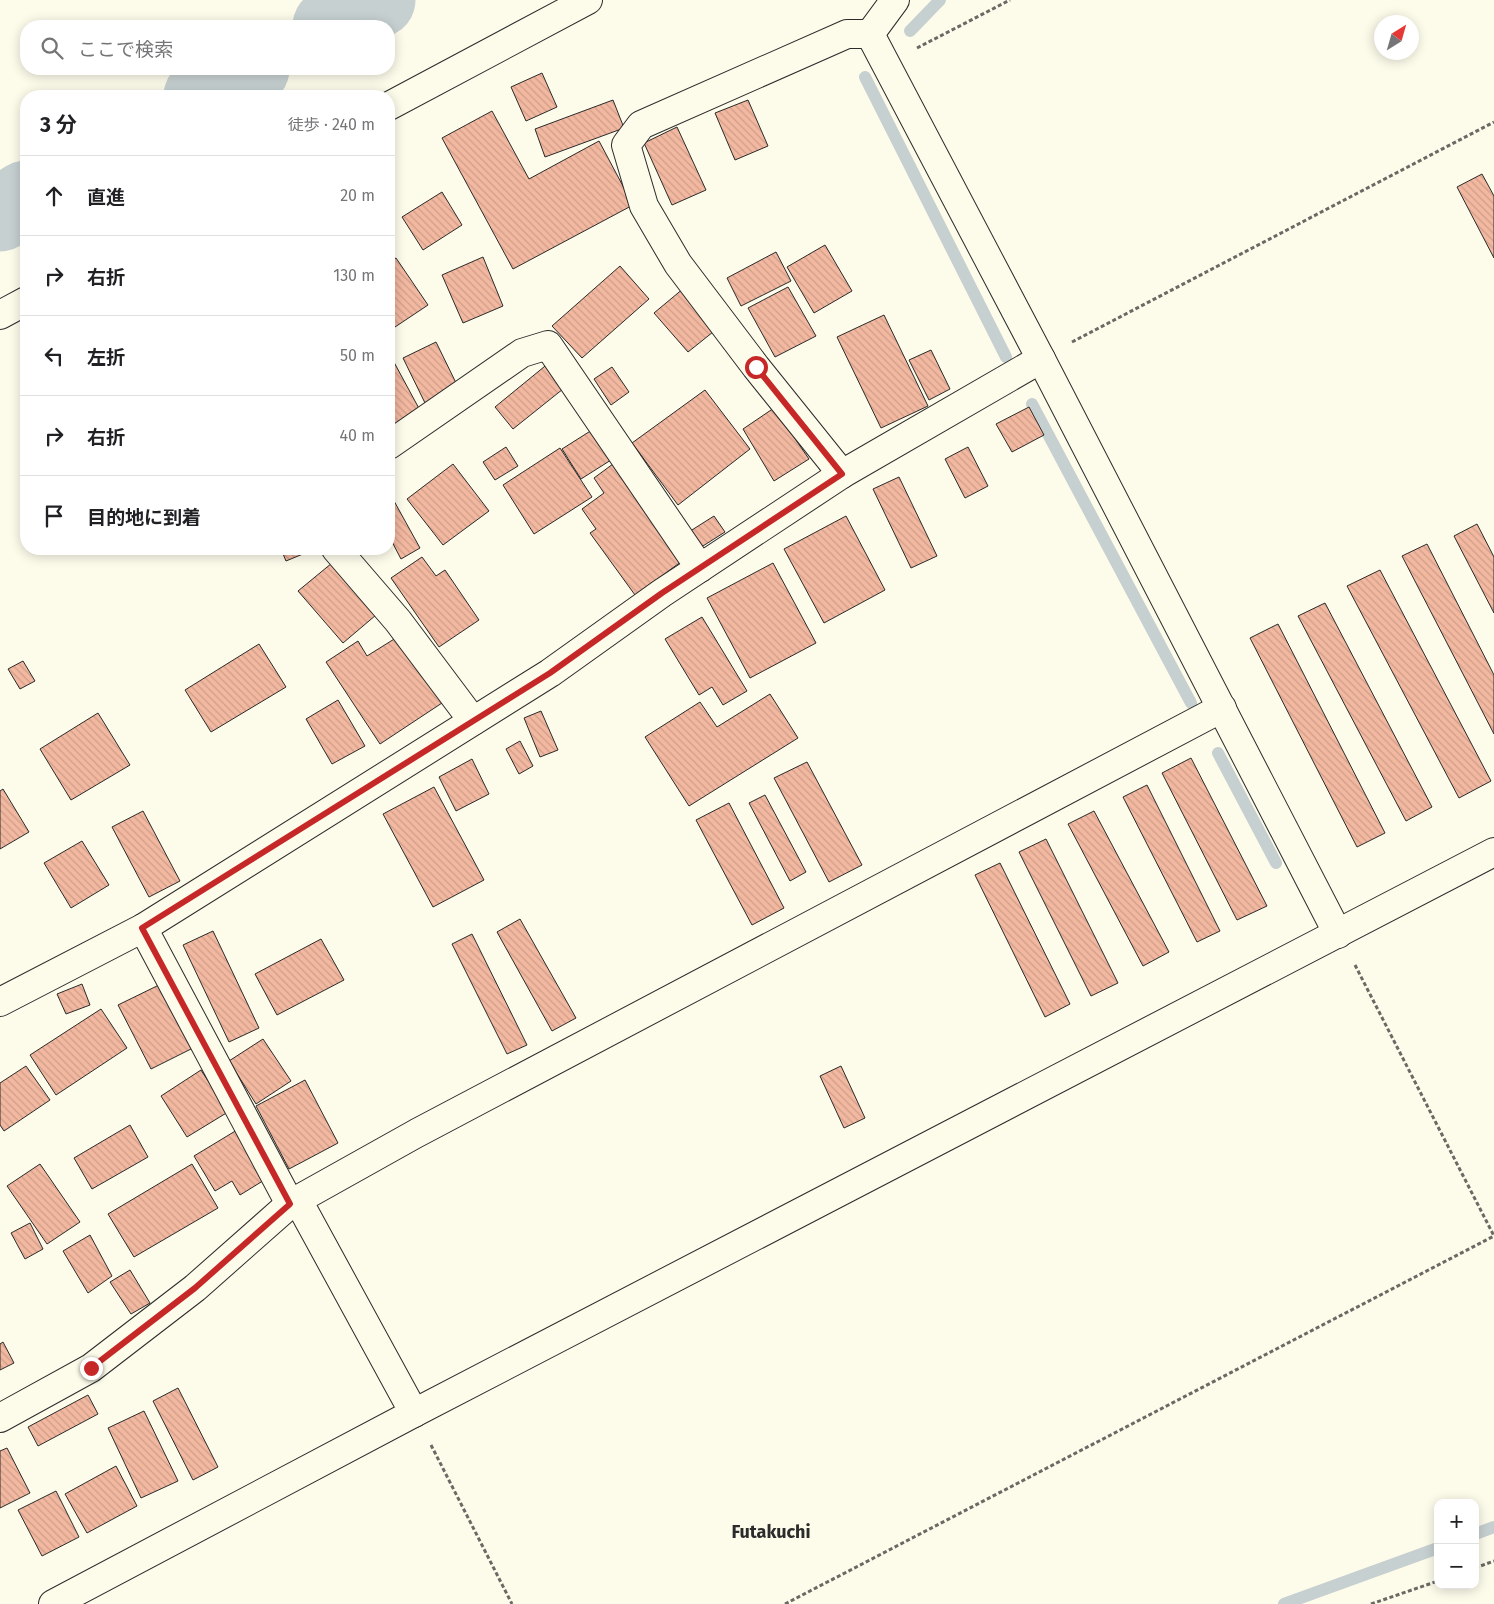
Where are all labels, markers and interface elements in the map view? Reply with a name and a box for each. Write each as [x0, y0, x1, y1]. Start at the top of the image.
north arrow [1374, 15, 1419, 60]
search box [20, 20, 395, 75]
icon: search [38, 34, 66, 62]
text: ここで検索 [78, 38, 173, 61]
text: 3 分 [40, 112, 77, 138]
text: 徒歩 · 240 m [288, 115, 375, 134]
icon: ahead [40, 182, 68, 210]
text: 直進 [87, 186, 125, 209]
text: 20 m [340, 186, 375, 205]
icon: right [40, 262, 68, 290]
text: 右折 [87, 266, 125, 289]
text: 130 m [333, 266, 375, 285]
icon: left [40, 342, 68, 370]
text: 左折 [87, 346, 125, 369]
text: 50 m [340, 346, 375, 365]
route start [745, 356, 768, 379]
icon: right [40, 422, 68, 450]
text: 右折 [87, 426, 125, 449]
text: 40 m [340, 426, 375, 445]
icon: arrive [40, 502, 68, 530]
text: 目的地に到着 [87, 506, 201, 529]
route end [80, 1357, 103, 1380]
map controls [1434, 1499, 1479, 1589]
button: + [1434, 1499, 1479, 1544]
district label: Futakuchi [731, 1521, 811, 1543]
button: − [1434, 1544, 1479, 1589]

